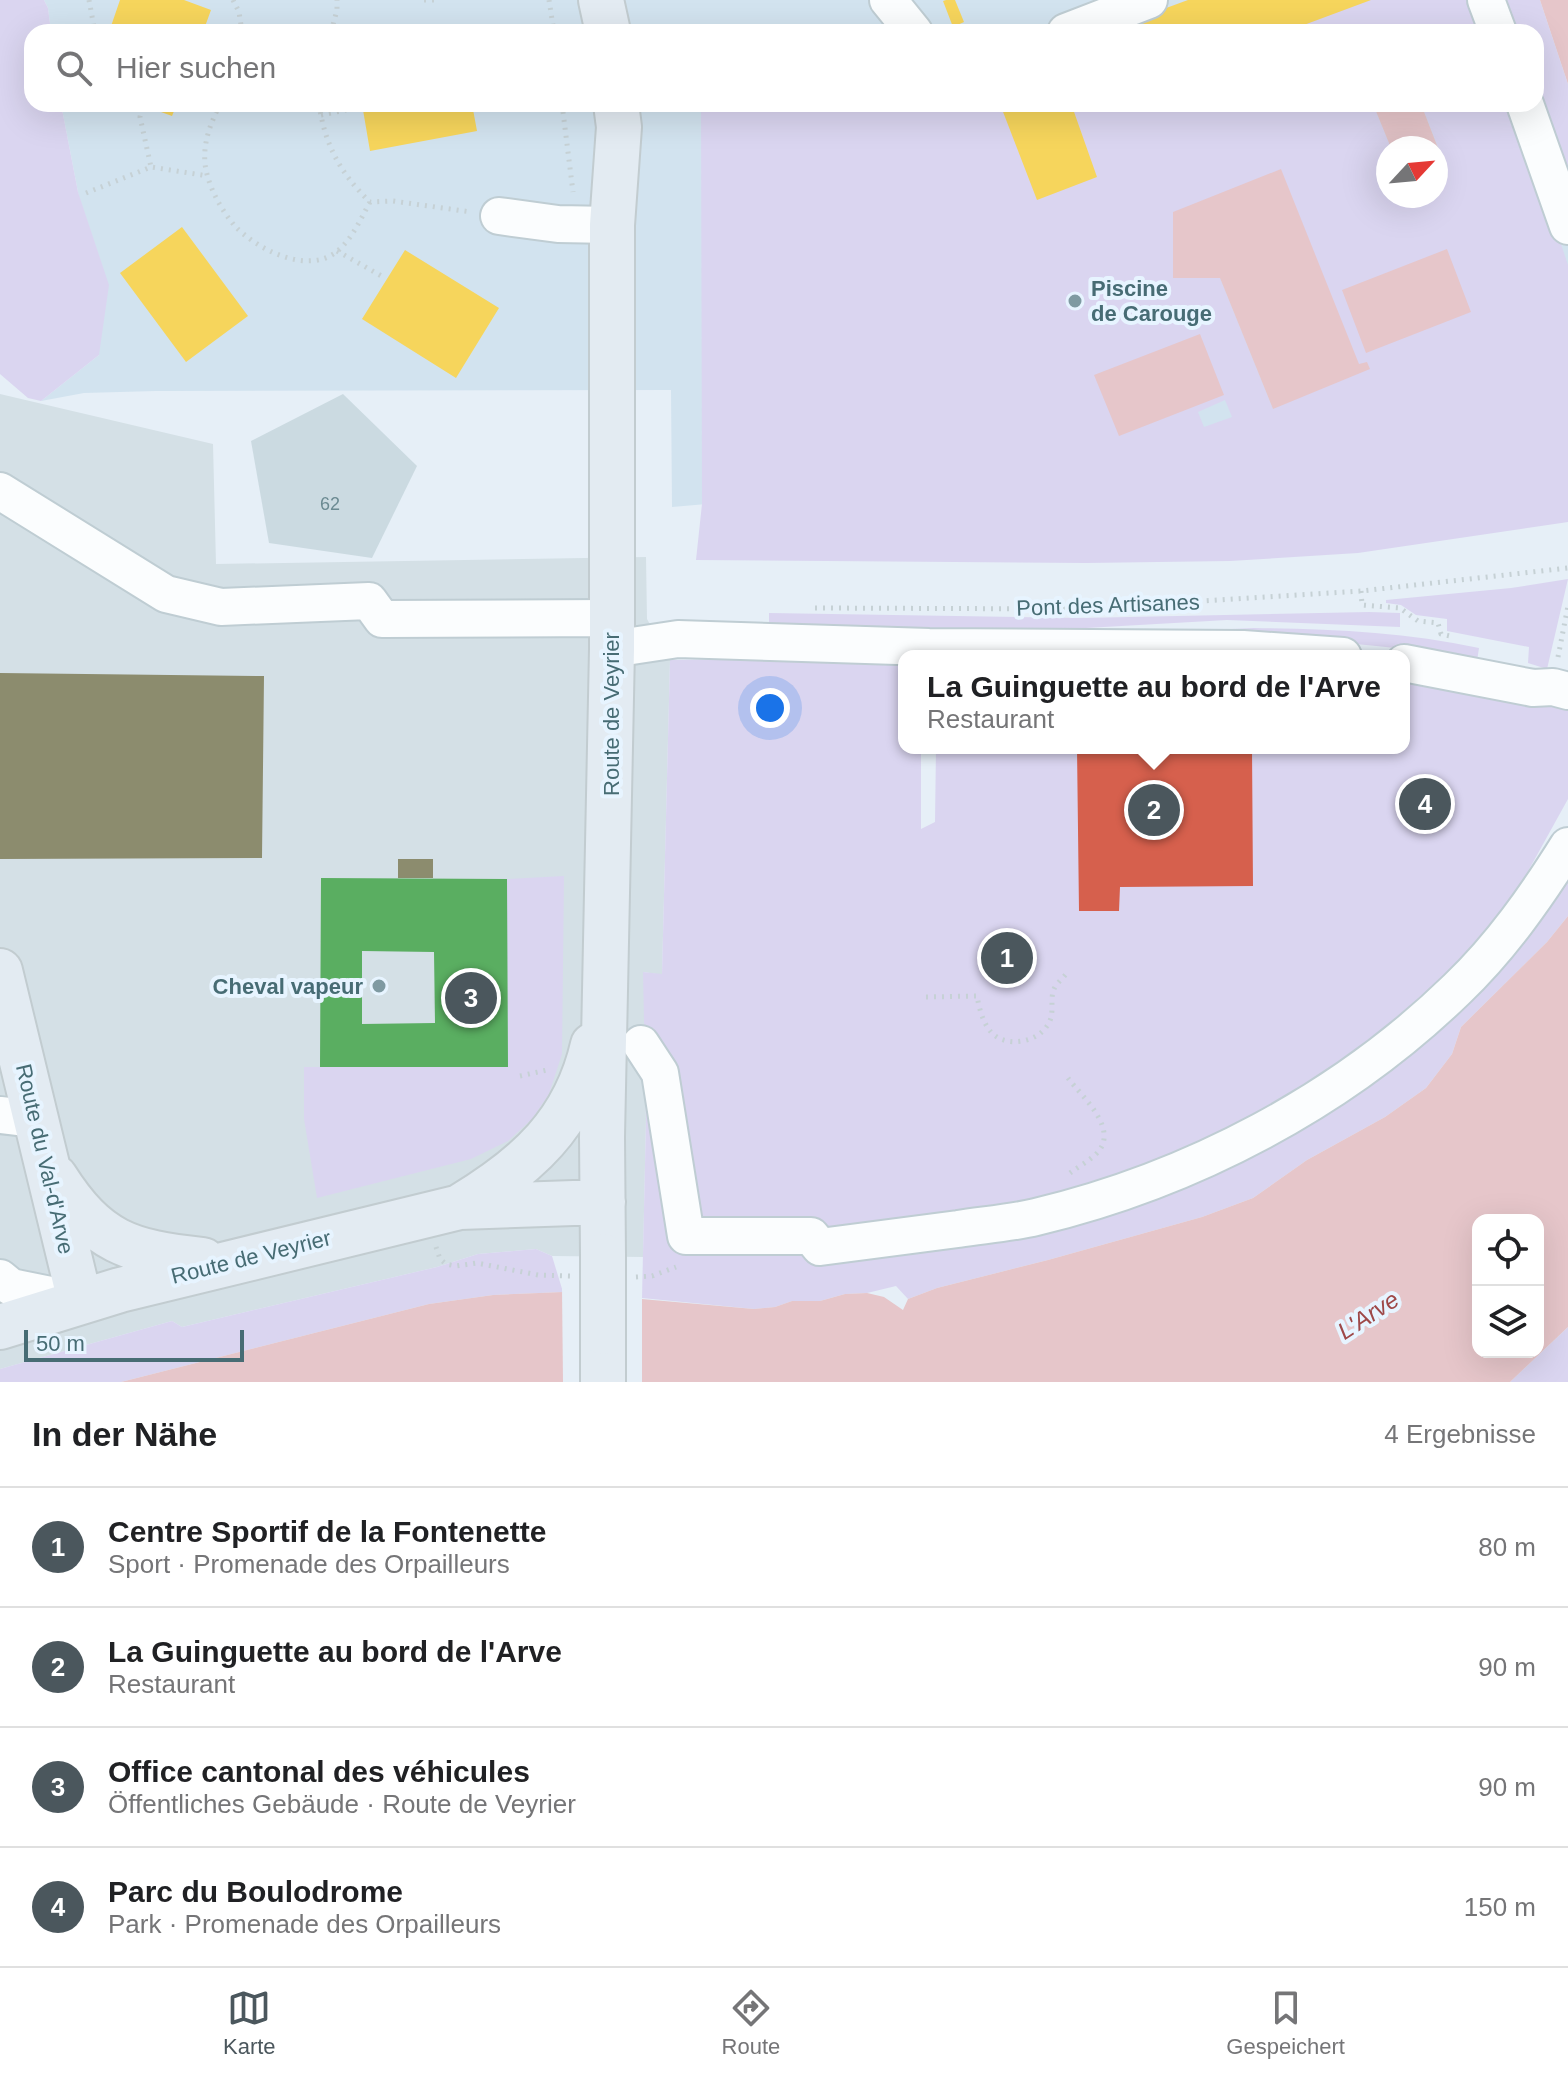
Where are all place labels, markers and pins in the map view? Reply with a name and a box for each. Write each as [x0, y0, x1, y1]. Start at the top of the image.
place label: Piscine de Carouge [1091, 276, 1212, 326]
marker: Piscine de Carouge [1066, 292, 1084, 310]
pin: 4 [1399, 774, 1451, 834]
pin: 2 [1128, 780, 1180, 840]
pin: 1 [981, 928, 1033, 988]
pin: 3 [445, 968, 497, 1028]
place label: Cheval vapeur [213, 974, 363, 999]
marker: Cheval vapeur [370, 977, 388, 995]

